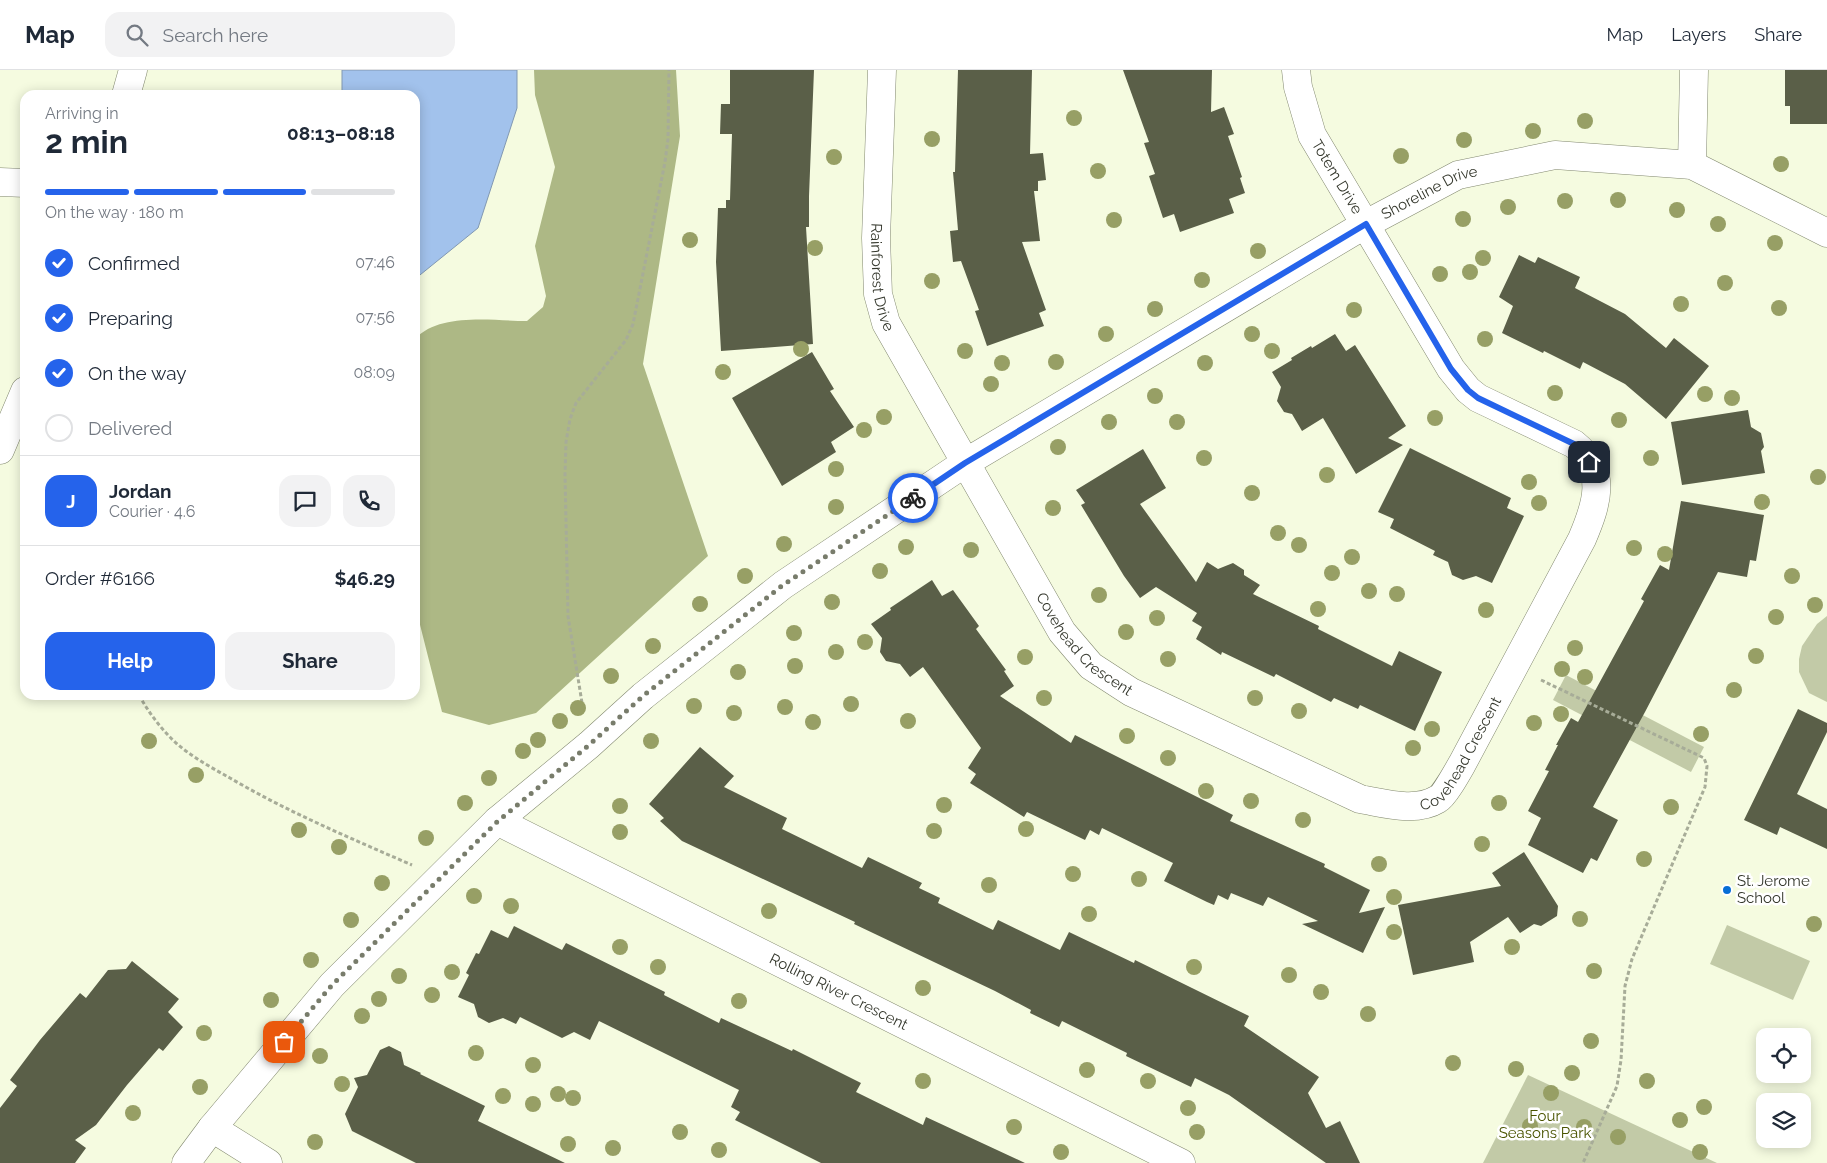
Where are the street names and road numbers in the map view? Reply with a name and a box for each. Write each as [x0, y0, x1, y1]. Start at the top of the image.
street label: Totem Drive [1308, 137, 1366, 218]
street label: Shoreline Drive [1378, 162, 1479, 223]
street label: Rainforest Drive [867, 223, 898, 335]
street label: Covehead Crescent [1032, 589, 1136, 700]
street label: Covehead Crescent [1418, 694, 1505, 814]
street label: Rolling River Crescent [767, 950, 911, 1034]

